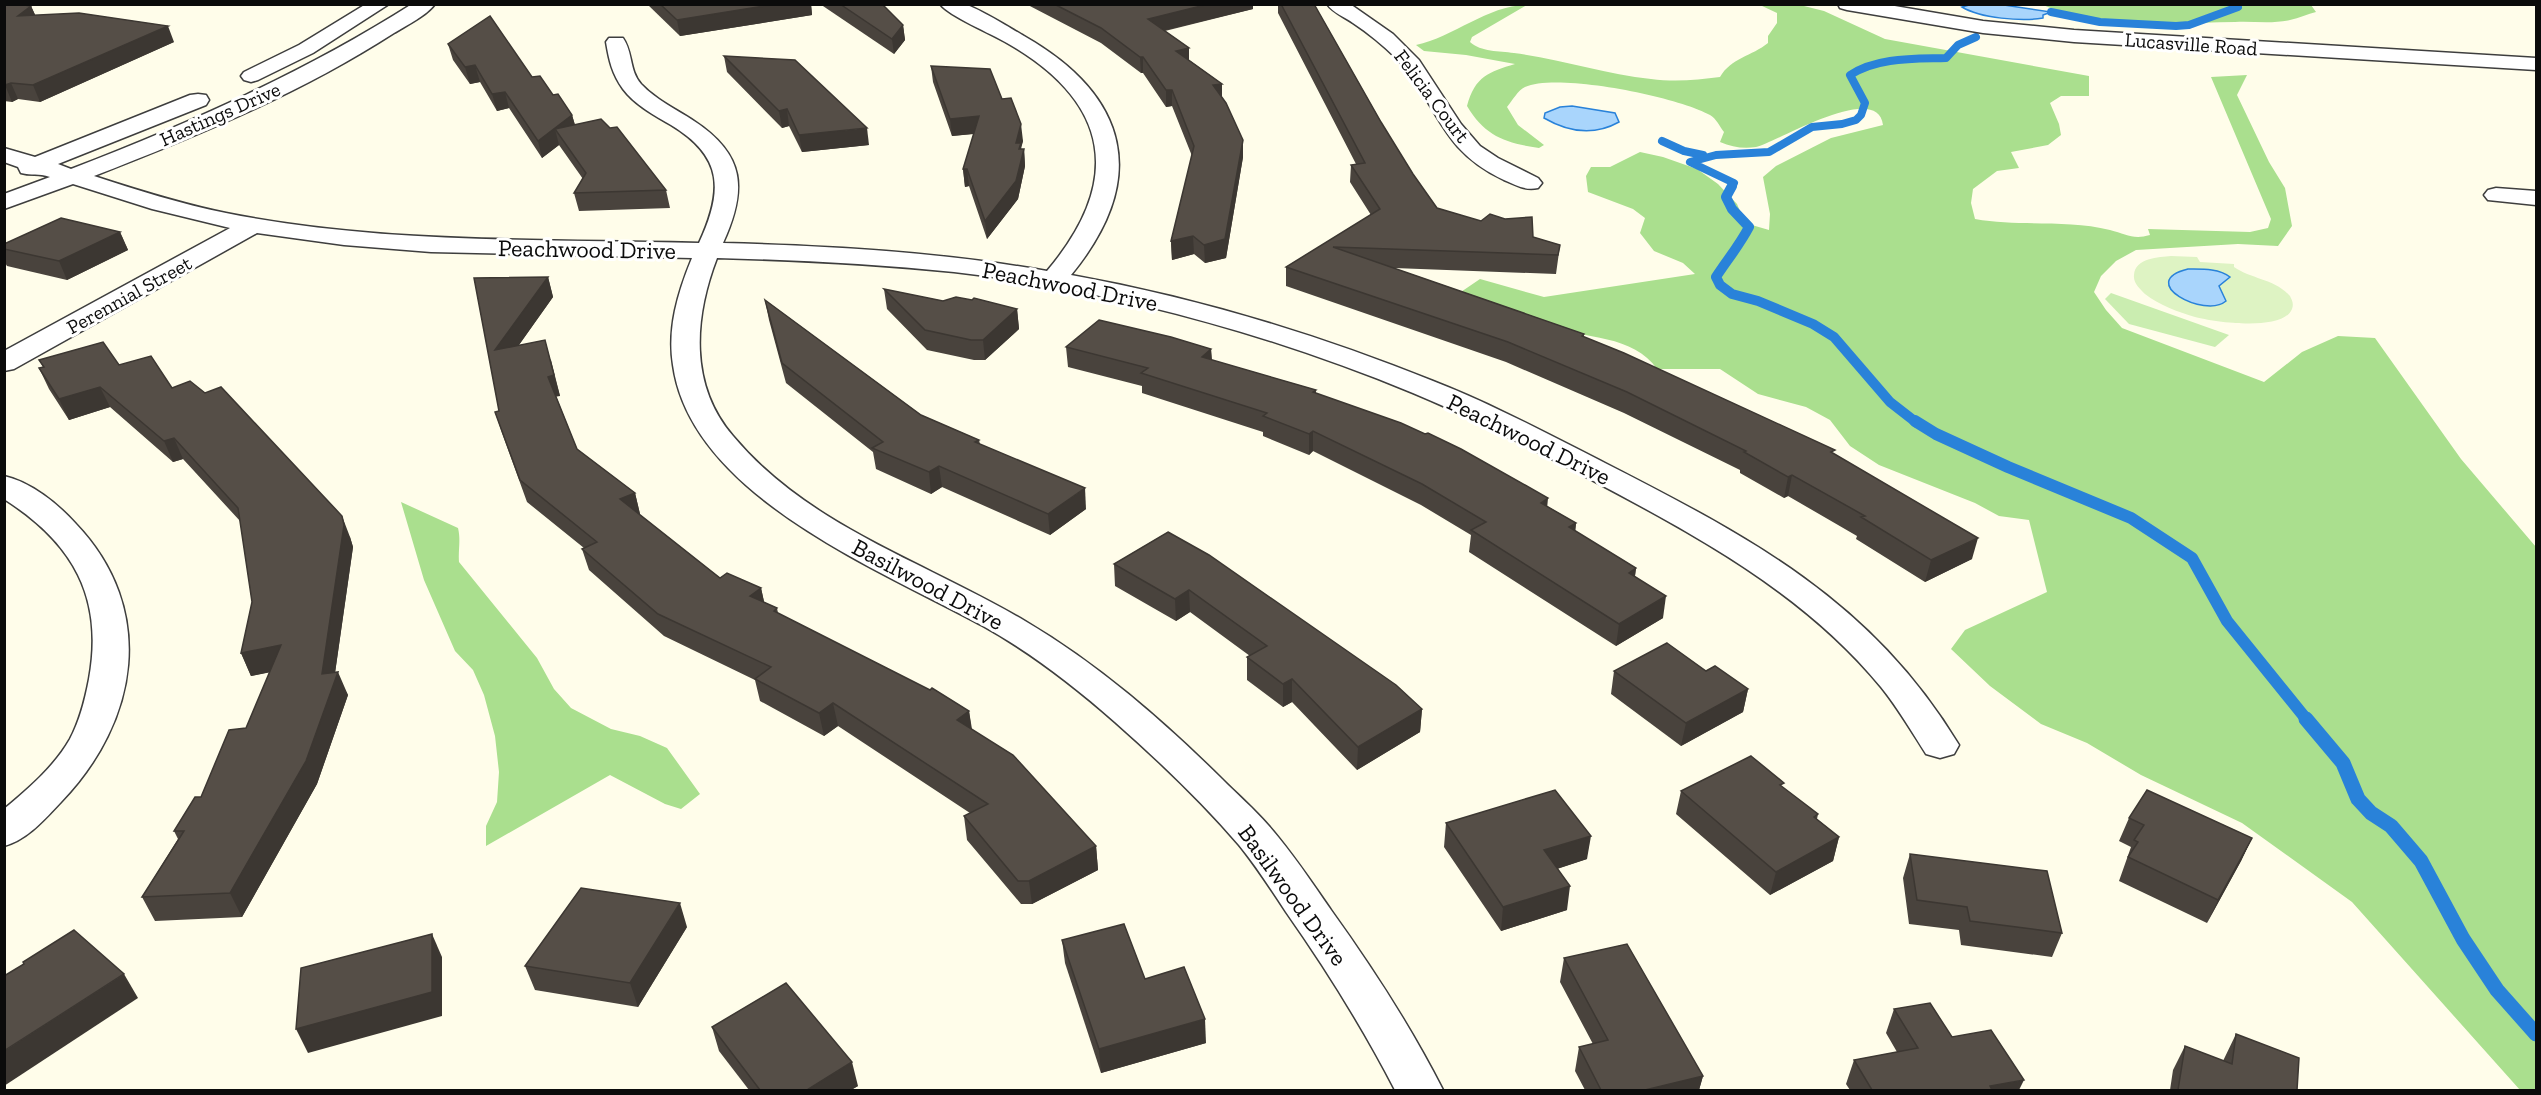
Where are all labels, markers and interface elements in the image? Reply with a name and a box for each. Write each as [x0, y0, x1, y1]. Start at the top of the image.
street label: Lucasville Road [2124, 27, 2258, 61]
street label: Felicia Court [1389, 45, 1475, 148]
street label: Hastings Drive [156, 77, 284, 151]
street label: Peachwood Drive [498, 233, 676, 265]
street label: Perennial Street [62, 251, 196, 339]
street label: Peachwood Drive [980, 255, 1160, 317]
street label: Peachwood Drive [1443, 387, 1615, 491]
street label: Basilwood Drive [847, 532, 1009, 636]
street label: Basilwood Drive [1232, 819, 1354, 971]

